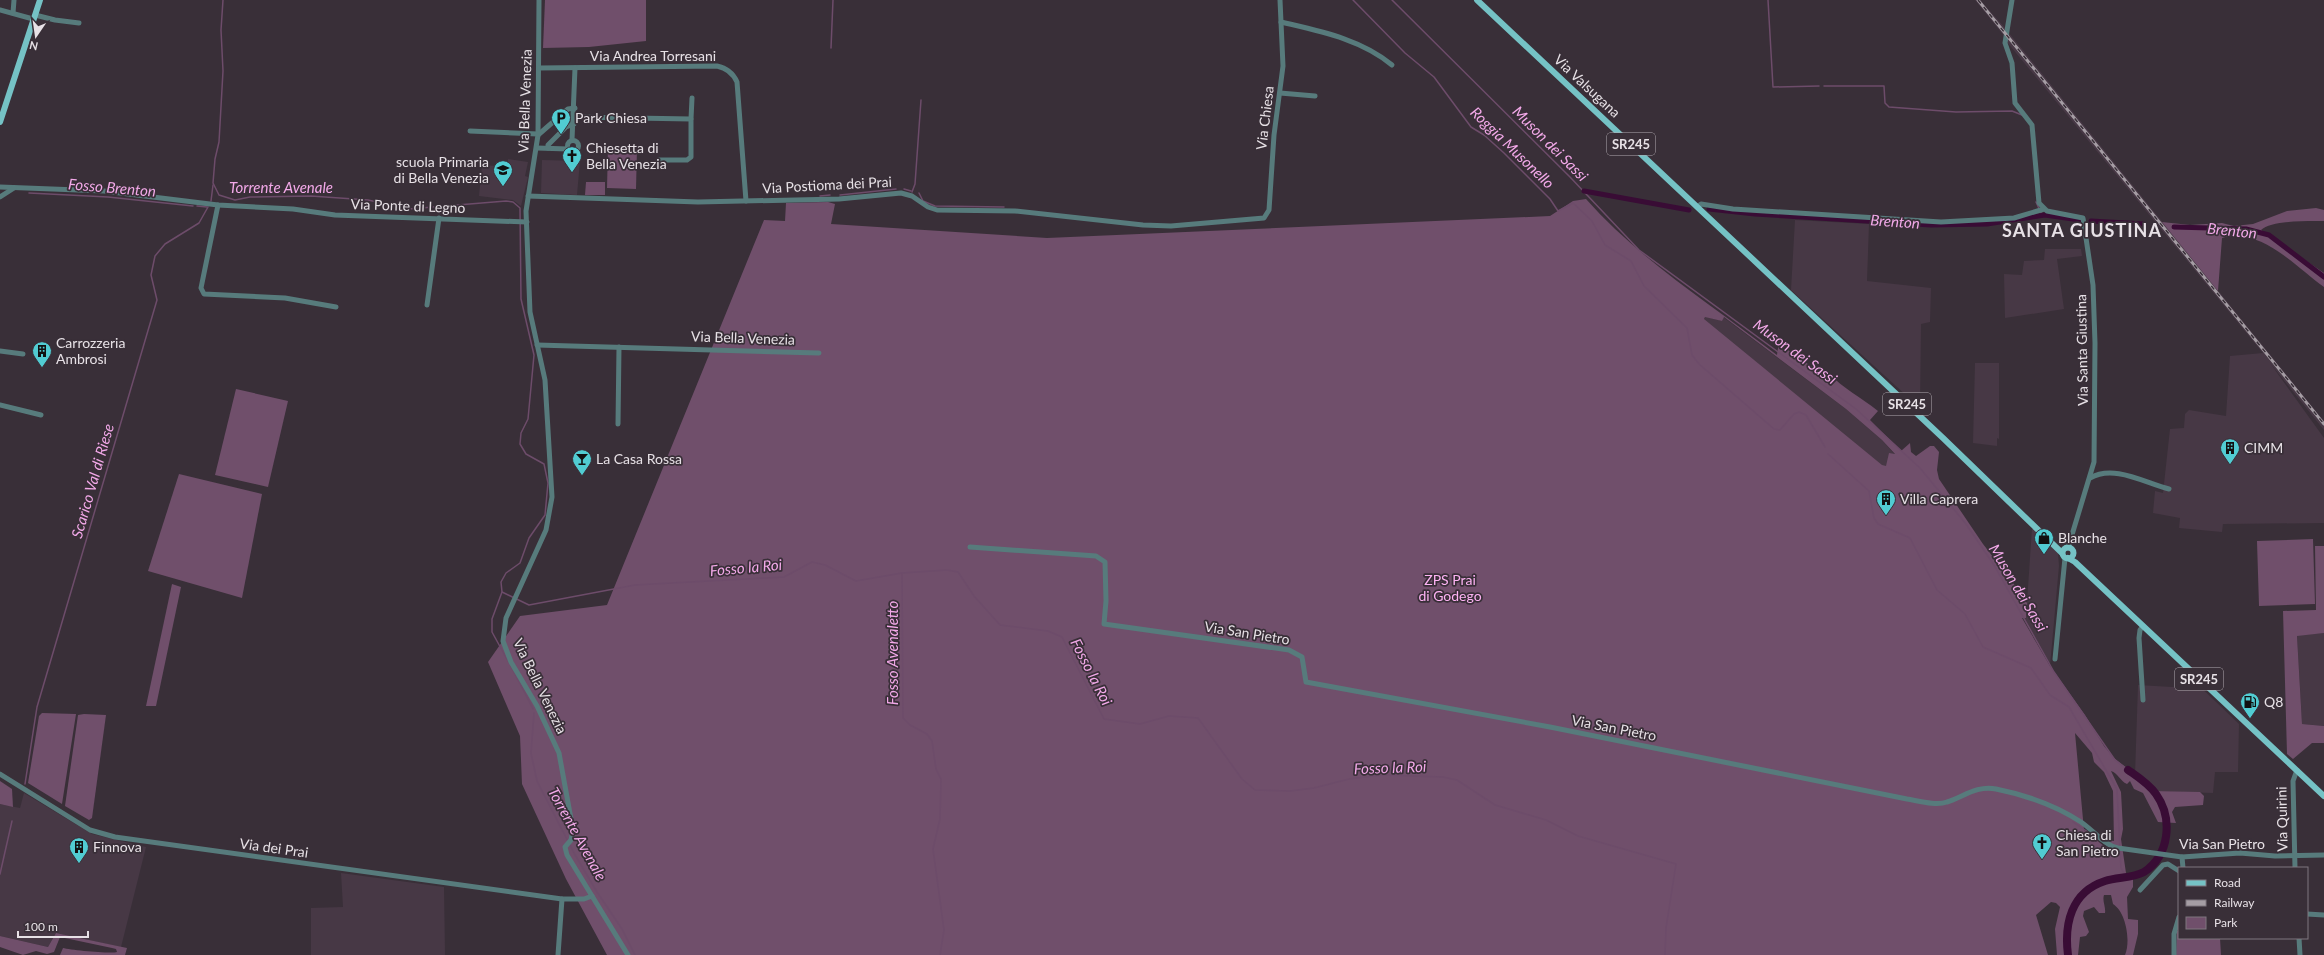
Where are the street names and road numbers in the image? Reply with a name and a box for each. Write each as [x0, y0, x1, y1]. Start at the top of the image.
street label: Via Andrea Torresani [590, 47, 716, 64]
street label: Via Bella Venezia [514, 49, 535, 153]
street label: Via Valsugana [1551, 51, 1624, 121]
street label: Via Chiesa [1252, 85, 1277, 151]
road number: SR245 [1607, 133, 1655, 155]
street label: Via Postioma dei Prai [762, 173, 892, 196]
street label: Via Ponte di Legno [350, 195, 466, 216]
street label: Via Santa Giustina [2072, 294, 2091, 406]
street label: Via Bella Venezia [691, 327, 795, 348]
road number: SR245 [1883, 393, 1931, 415]
street label: Via San Pietro [1203, 617, 1291, 648]
street label: Via Bella Venezia [510, 635, 571, 736]
road number: SR245 [2175, 668, 2223, 690]
street label: Via San Pietro [1570, 711, 1658, 744]
street label: Via Quirini [2272, 786, 2291, 852]
street label: Via dei Prai [239, 834, 309, 861]
street label: Via San Pietro [2179, 835, 2265, 852]

